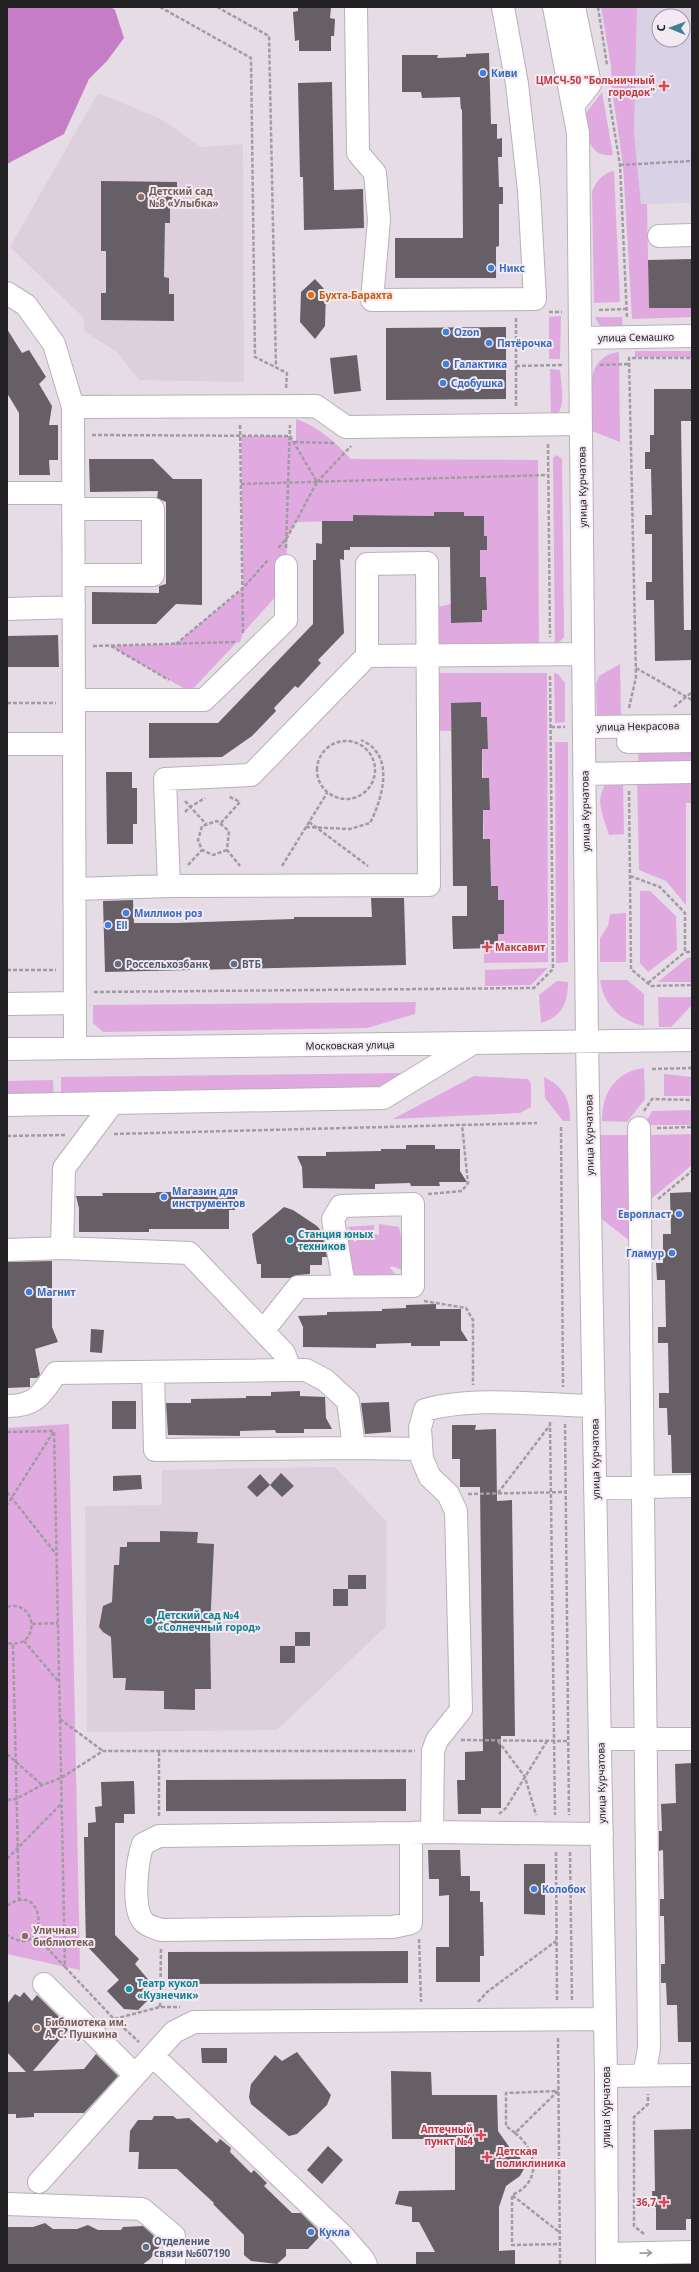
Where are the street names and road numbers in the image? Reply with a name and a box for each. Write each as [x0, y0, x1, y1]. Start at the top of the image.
street label: улица Семашко [598, 329, 674, 345]
street label: улица Курчатова [574, 446, 590, 528]
street label: улица Некрасова [596, 718, 680, 734]
street label: улица Курчатова [577, 770, 593, 852]
street label: Московская улица [305, 1037, 395, 1053]
street label: улица Курчатова [581, 1094, 597, 1176]
street label: улица Курчатова [587, 1418, 603, 1500]
street label: улица Курчатова [593, 1742, 609, 1824]
street label: улица Курчатова [599, 2066, 613, 2148]

